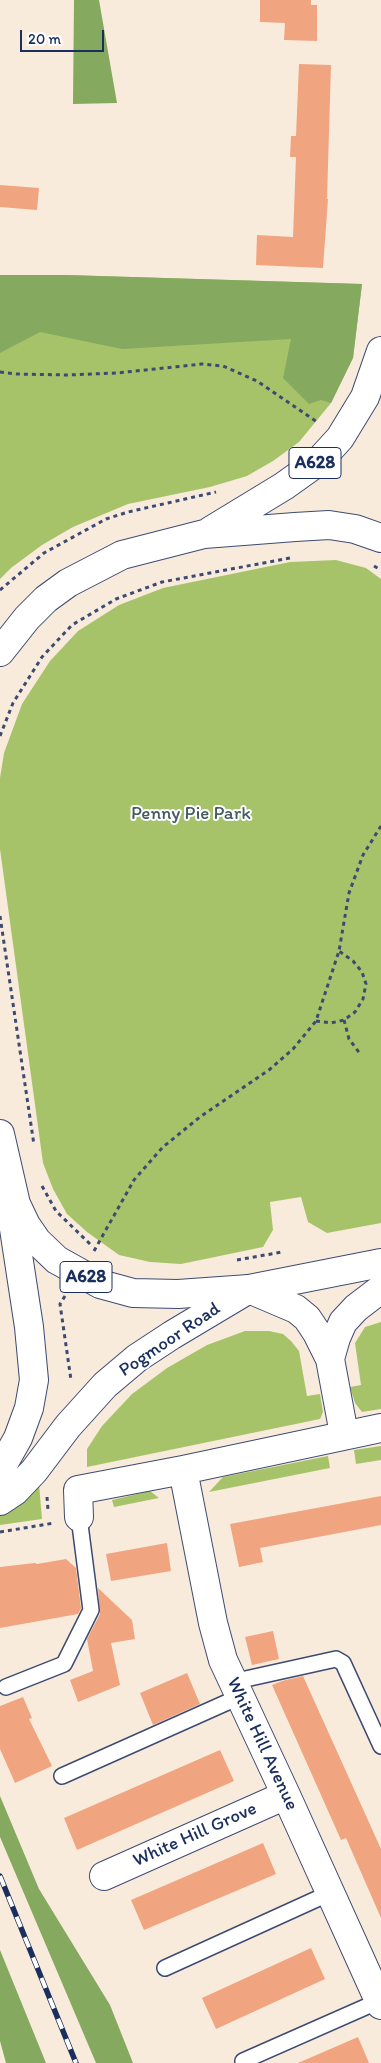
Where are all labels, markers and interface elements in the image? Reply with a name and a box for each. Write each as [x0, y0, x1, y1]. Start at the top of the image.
scale bar [22, 20, 106, 52]
text: 20 m [28, 30, 61, 48]
road number: A628 [289, 448, 341, 478]
park label: Penny Pie Park [131, 803, 251, 825]
road number: A628 [60, 1262, 112, 1292]
street label: Pogmoor Road [115, 1298, 225, 1382]
street label: White Hill Avenue [221, 1674, 303, 1814]
street label: White Hill Grove [130, 1798, 260, 1872]

